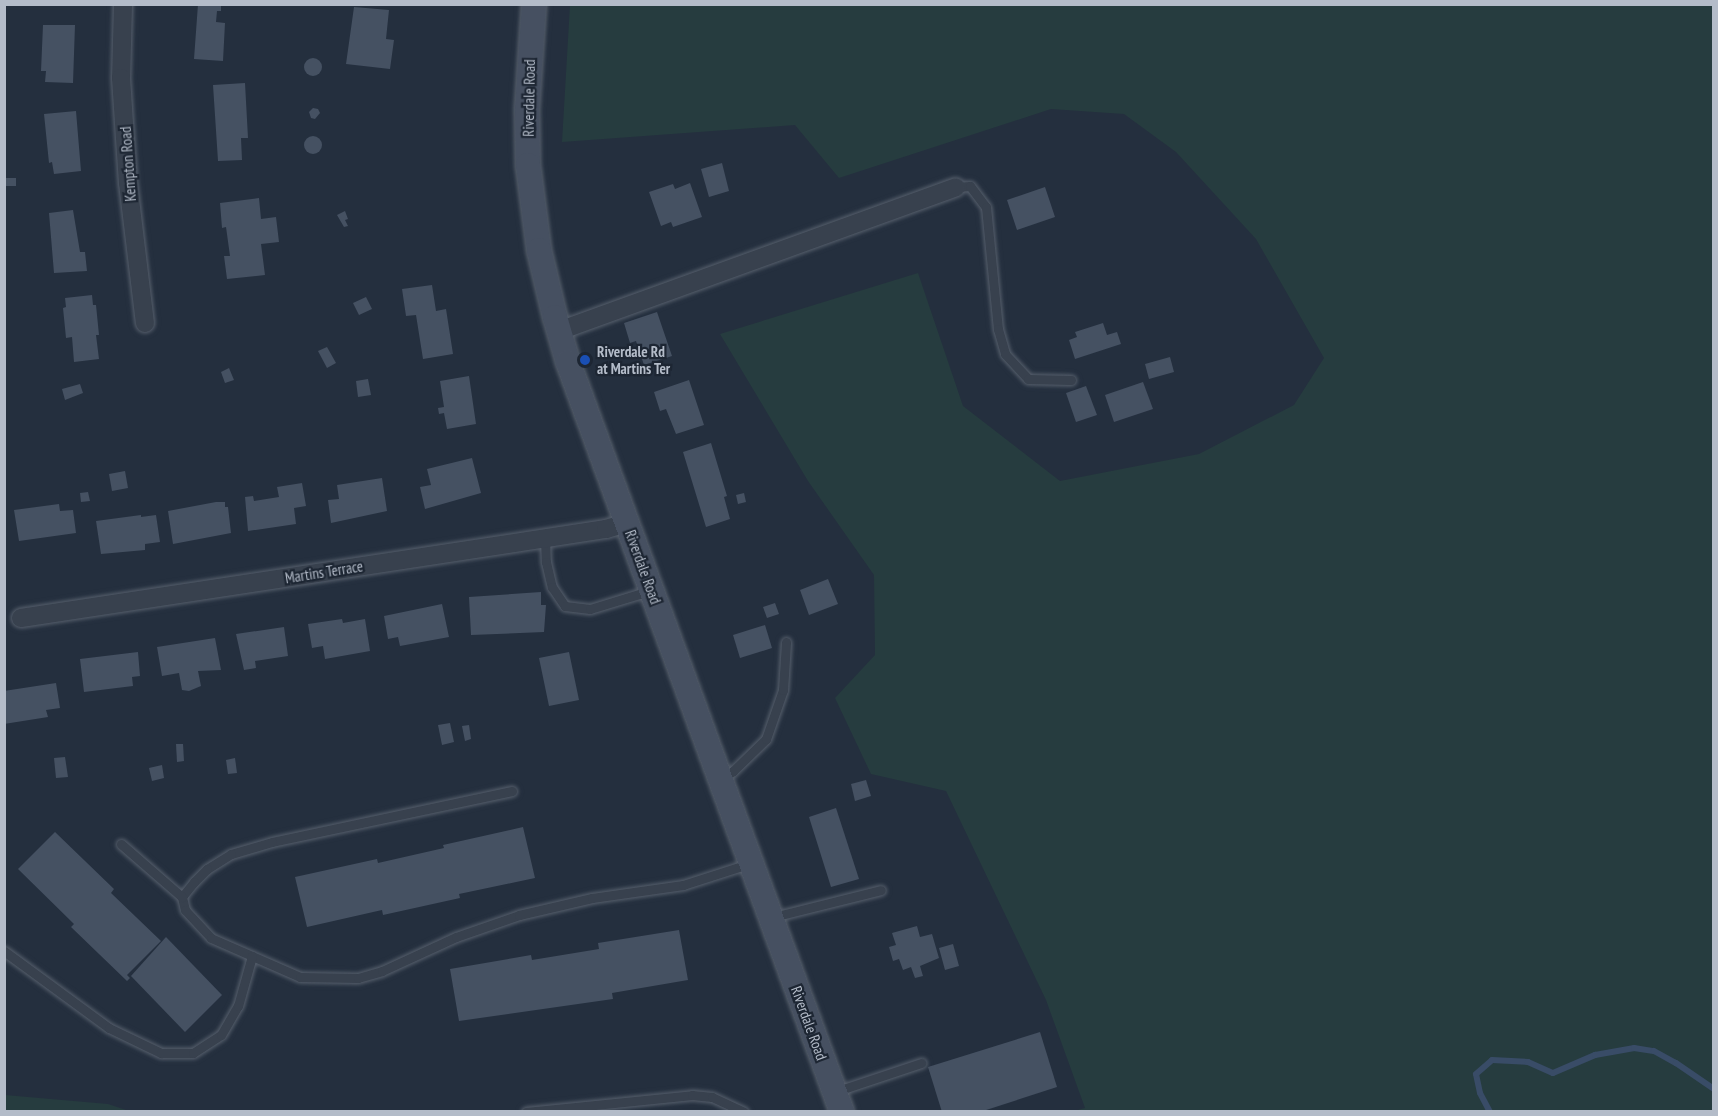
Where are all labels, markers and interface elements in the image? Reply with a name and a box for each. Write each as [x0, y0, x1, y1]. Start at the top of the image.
street label: Riverdale Road [519, 59, 539, 137]
street label: Kempton Road [116, 126, 140, 202]
place label: Riverdale Rd at Martins Ter [597, 342, 671, 377]
marker: Riverdale Rd at Martins Ter [578, 353, 592, 367]
street label: Riverdale Road [621, 527, 665, 607]
street label: Martins Terrace [284, 557, 364, 587]
street label: Riverdale Road [787, 983, 831, 1063]

